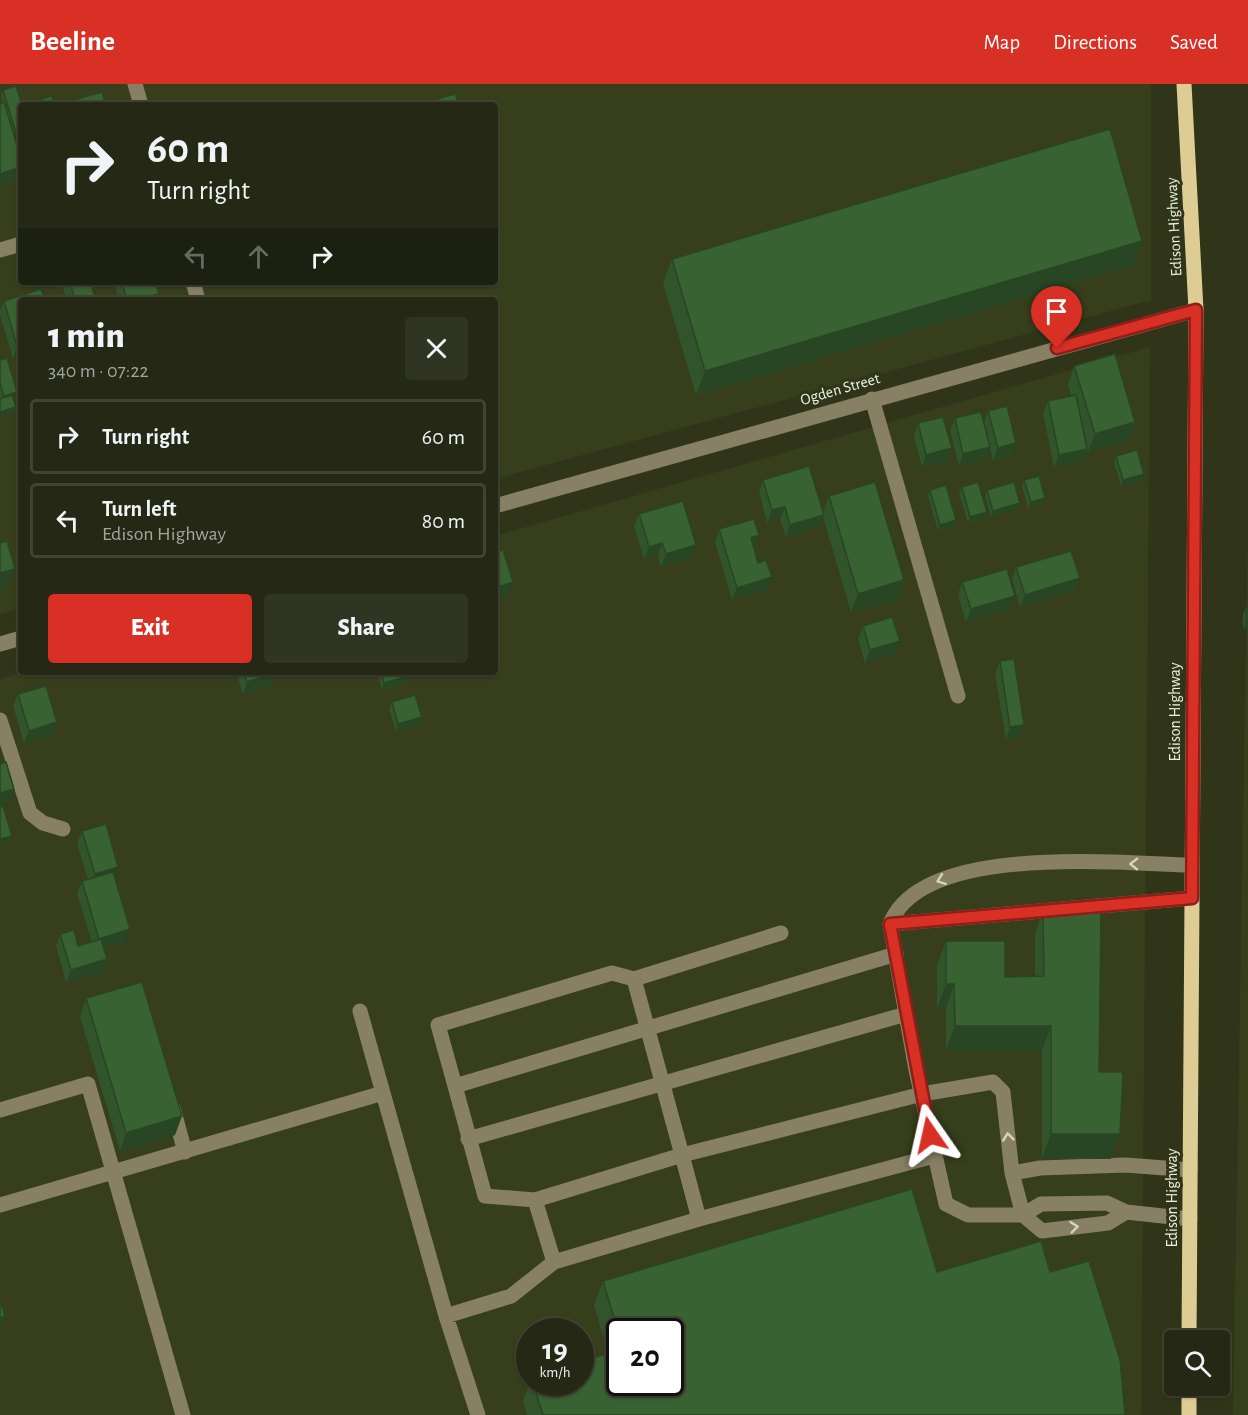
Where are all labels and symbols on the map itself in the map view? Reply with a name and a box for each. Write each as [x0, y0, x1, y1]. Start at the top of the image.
street label: Edison Highway [1163, 177, 1186, 277]
pin [1031, 286, 1082, 348]
street label: Ogden Street [798, 370, 882, 408]
street label: Edison Highway [1167, 662, 1184, 762]
one-way arrow [1129, 858, 1138, 870]
one-way arrow [936, 873, 947, 886]
position arrow [898, 1103, 962, 1167]
one-way arrow [1002, 1132, 1015, 1141]
street label: Edison Highway [1164, 1148, 1181, 1248]
one-way arrow [1069, 1221, 1078, 1234]
speed limit sign: 20 [606, 1318, 684, 1396]

